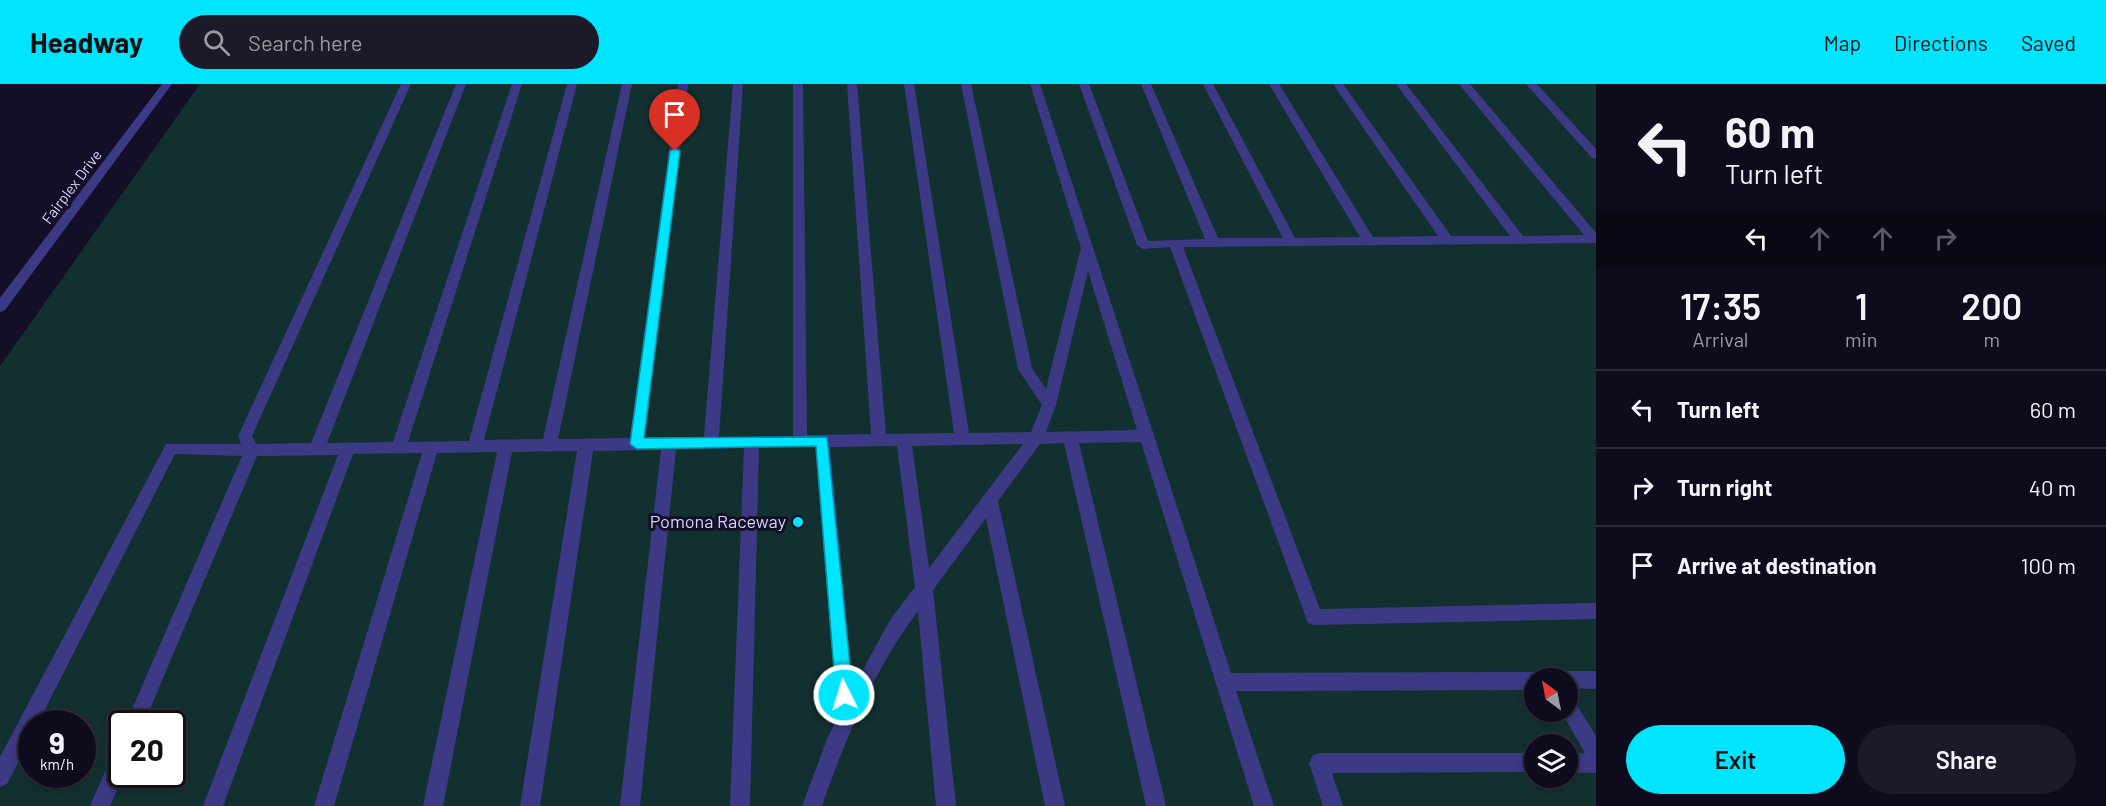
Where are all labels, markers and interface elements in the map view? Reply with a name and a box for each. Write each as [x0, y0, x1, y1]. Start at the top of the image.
search box [179, 15, 599, 69]
text: Headway [30, 25, 143, 59]
icon: search [200, 26, 233, 59]
text: Search here [248, 29, 362, 55]
text: Map [1824, 30, 1861, 55]
text: Directions [1894, 30, 1988, 55]
text: Saved [2021, 30, 2076, 55]
pin [649, 89, 700, 151]
icon: arrive [658, 98, 691, 131]
text: 60 m [1725, 106, 1815, 156]
icon: left [1626, 108, 1704, 186]
street label: Fairplex Drive [38, 146, 105, 227]
text: Turn left [1725, 157, 1823, 189]
icon: left [1740, 222, 1773, 255]
icon: ahead [1803, 222, 1836, 255]
icon: ahead [1866, 222, 1899, 255]
icon: right [1929, 222, 1962, 255]
text: 17:35 [1680, 284, 1761, 327]
text: 1 [1855, 284, 1868, 327]
text: 200 [1961, 284, 2022, 327]
text: Arrival [1693, 327, 1748, 351]
text: min [1845, 327, 1877, 351]
text: m [1983, 327, 2000, 351]
icon: left [1626, 393, 1659, 426]
text: Turn left [1677, 396, 1760, 422]
text: 60 m [2030, 396, 2076, 422]
icon: right [1626, 471, 1659, 504]
text: Turn right [1677, 474, 1772, 500]
text: 40 m [2029, 474, 2076, 500]
place label: Pomona Raceway [650, 510, 786, 532]
marker: Pomona Raceway [791, 515, 805, 529]
icon: arrive [1626, 549, 1659, 582]
text: Arrive at destination [1677, 552, 1876, 578]
text: 100 m [2021, 552, 2076, 578]
position arrow [812, 663, 876, 727]
north arrow [1524, 668, 1578, 722]
map controls [1524, 668, 1578, 788]
speed limit sign: 20 [108, 710, 186, 788]
text: 9 [49, 724, 65, 760]
button: Exit [1626, 725, 1845, 794]
button: Share [1857, 725, 2076, 794]
button: layers [1524, 734, 1578, 788]
text: km/h [40, 755, 74, 773]

